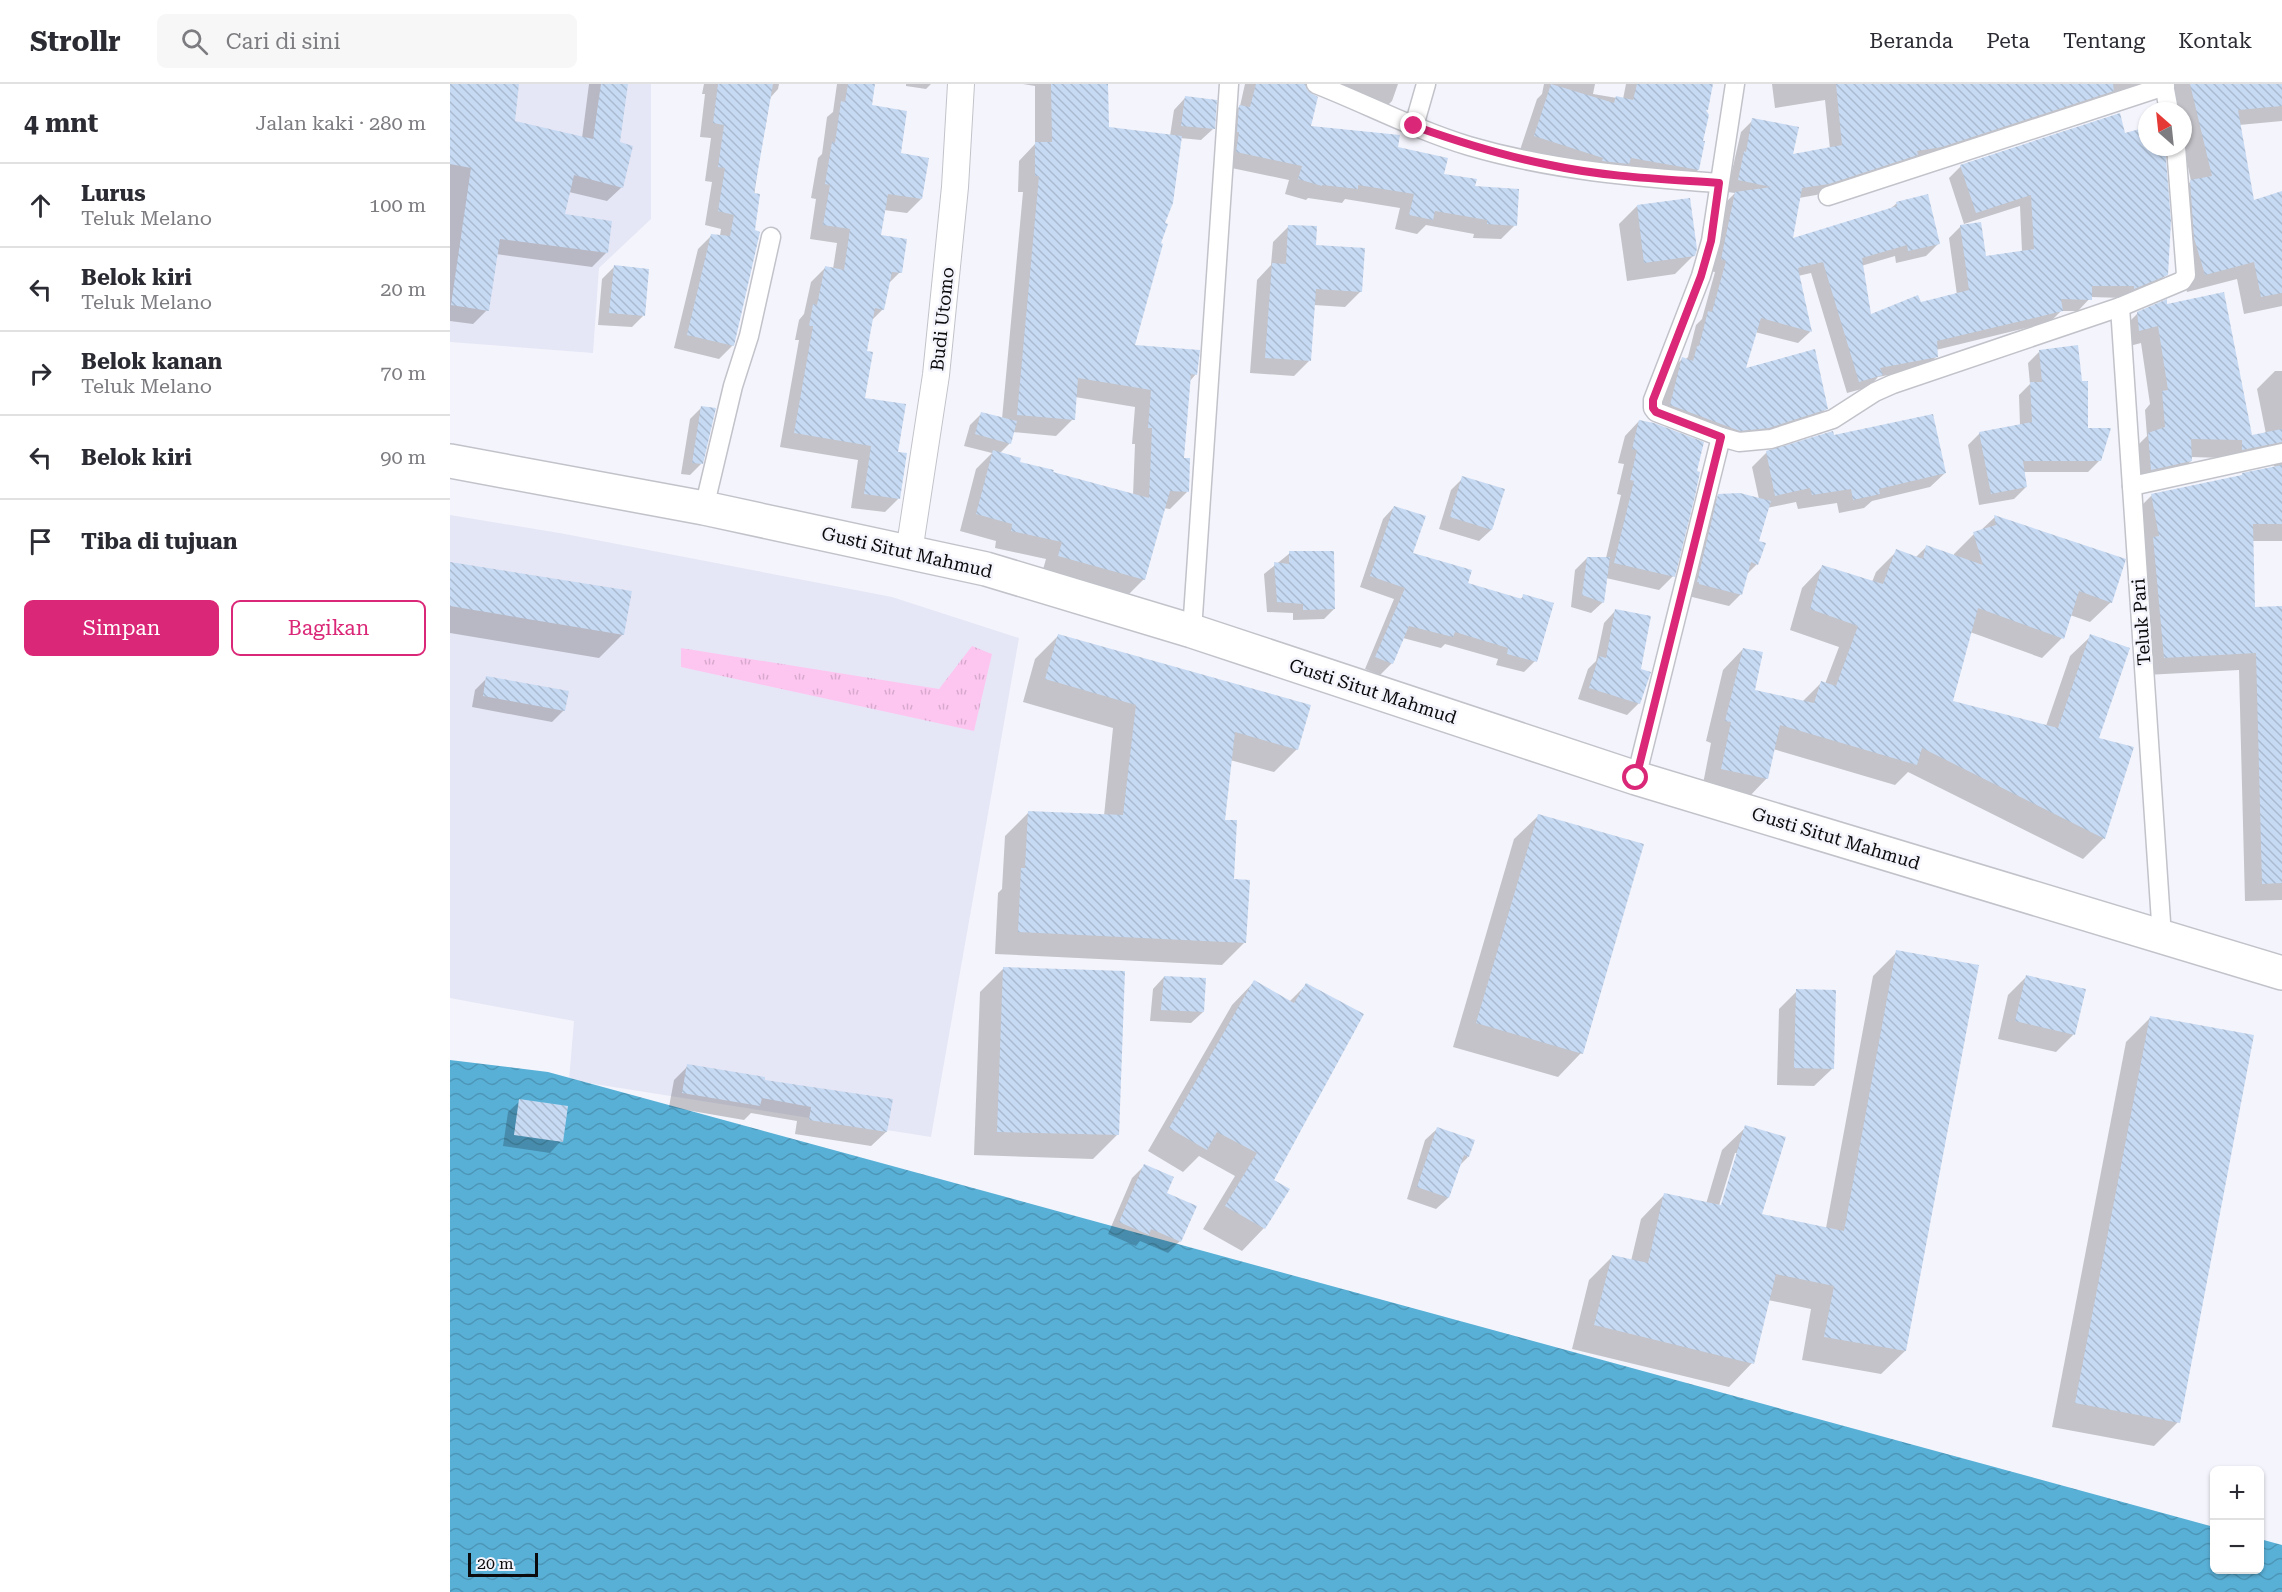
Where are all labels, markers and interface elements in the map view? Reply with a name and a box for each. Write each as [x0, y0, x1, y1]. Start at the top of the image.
search box [157, 14, 577, 68]
text: Strollr [30, 25, 121, 58]
icon: search [178, 25, 211, 58]
text: Cari di sini [226, 29, 341, 54]
text: Beranda [1869, 29, 1953, 53]
text: Peta [1986, 29, 2030, 53]
text: Tentang [2063, 29, 2145, 53]
text: Kontak [2178, 29, 2252, 53]
north arrow [2138, 102, 2192, 156]
text: 4 mnt [24, 108, 98, 138]
text: Jalan kaki · 280 m [255, 111, 426, 135]
route end [1400, 112, 1426, 138]
text: Lurus [81, 181, 146, 206]
icon: ahead [24, 189, 57, 222]
text: 100 m [369, 193, 426, 217]
text: Teluk Melano [81, 206, 212, 230]
text: Belok kiri [81, 265, 192, 290]
street label: Budi Utomo [926, 266, 958, 372]
icon: left [24, 273, 57, 306]
text: 20 m [380, 277, 426, 301]
text: Teluk Melano [81, 290, 212, 314]
text: Belok kanan [81, 349, 222, 374]
icon: right [24, 357, 57, 390]
text: 70 m [380, 361, 426, 385]
text: Teluk Melano [81, 374, 212, 398]
icon: left [24, 441, 57, 474]
text: Belok kiri [81, 445, 192, 470]
text: 90 m [380, 445, 426, 469]
street label: Gusti Situt Mahmud [819, 522, 995, 582]
icon: arrive [24, 525, 57, 558]
text: Tiba di tujuan [81, 529, 237, 554]
street label: Teluk Pari [2127, 577, 2155, 666]
button: Simpan [24, 600, 219, 656]
button: Bagikan [231, 600, 426, 656]
street label: Gusti Situt Mahmud [1287, 654, 1460, 728]
route start [1622, 764, 1648, 790]
street label: Gusti Situt Mahmud [1749, 802, 1923, 874]
map controls [2210, 1466, 2264, 1574]
button: + [2210, 1466, 2264, 1520]
button: − [2210, 1520, 2264, 1574]
scale bar [468, 1550, 538, 1578]
text: 20 m [477, 1554, 514, 1573]

